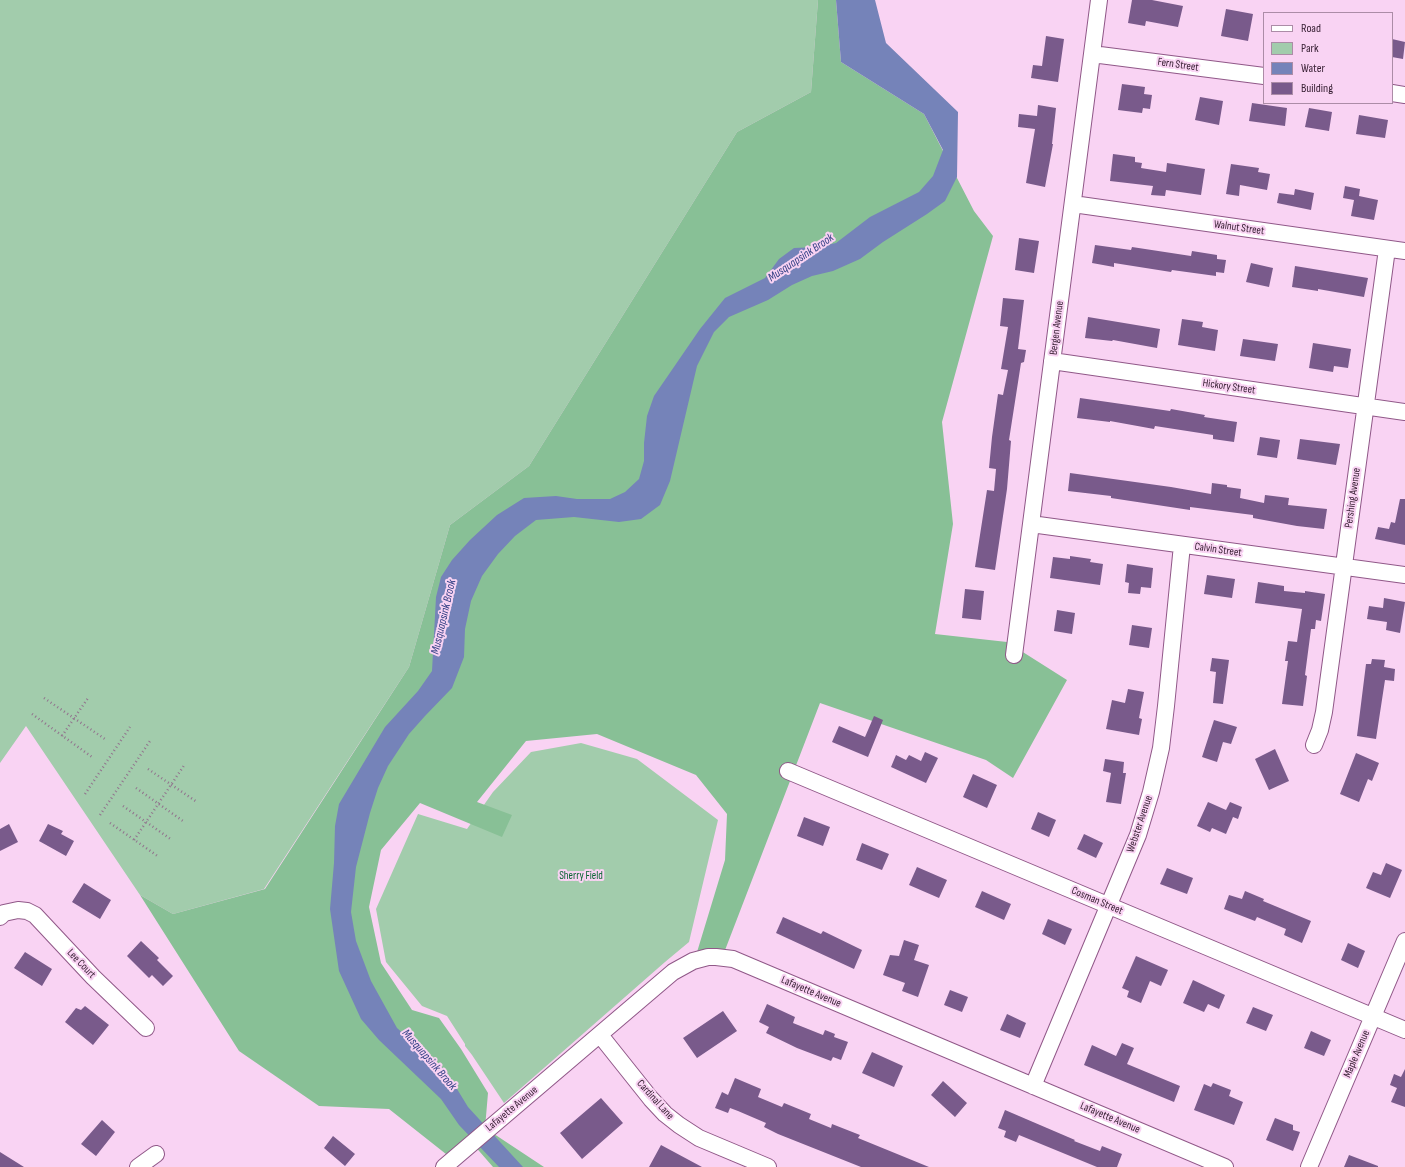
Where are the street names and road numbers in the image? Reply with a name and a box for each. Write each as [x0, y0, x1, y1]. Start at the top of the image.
street label: Fern Street [1157, 56, 1199, 74]
street label: Walnut Street [1213, 218, 1265, 238]
street label: Bergen Avenue [1047, 300, 1067, 356]
street label: Hickory Street [1202, 377, 1256, 397]
street label: Pershing Avenue [1342, 467, 1364, 529]
street label: Calvin Street [1194, 540, 1242, 560]
street label: Webster Avenue [1124, 794, 1156, 854]
street label: Cosman Street [1069, 884, 1125, 918]
street label: Lee Court [64, 947, 98, 981]
street label: Lafayette Avenue [779, 973, 843, 1011]
street label: Maple Avenue [1341, 1028, 1373, 1080]
street label: Cardinal Lane [634, 1077, 676, 1123]
street label: Lafayette Avenue [483, 1083, 541, 1135]
street label: Lafayette Avenue [1078, 1099, 1142, 1137]

